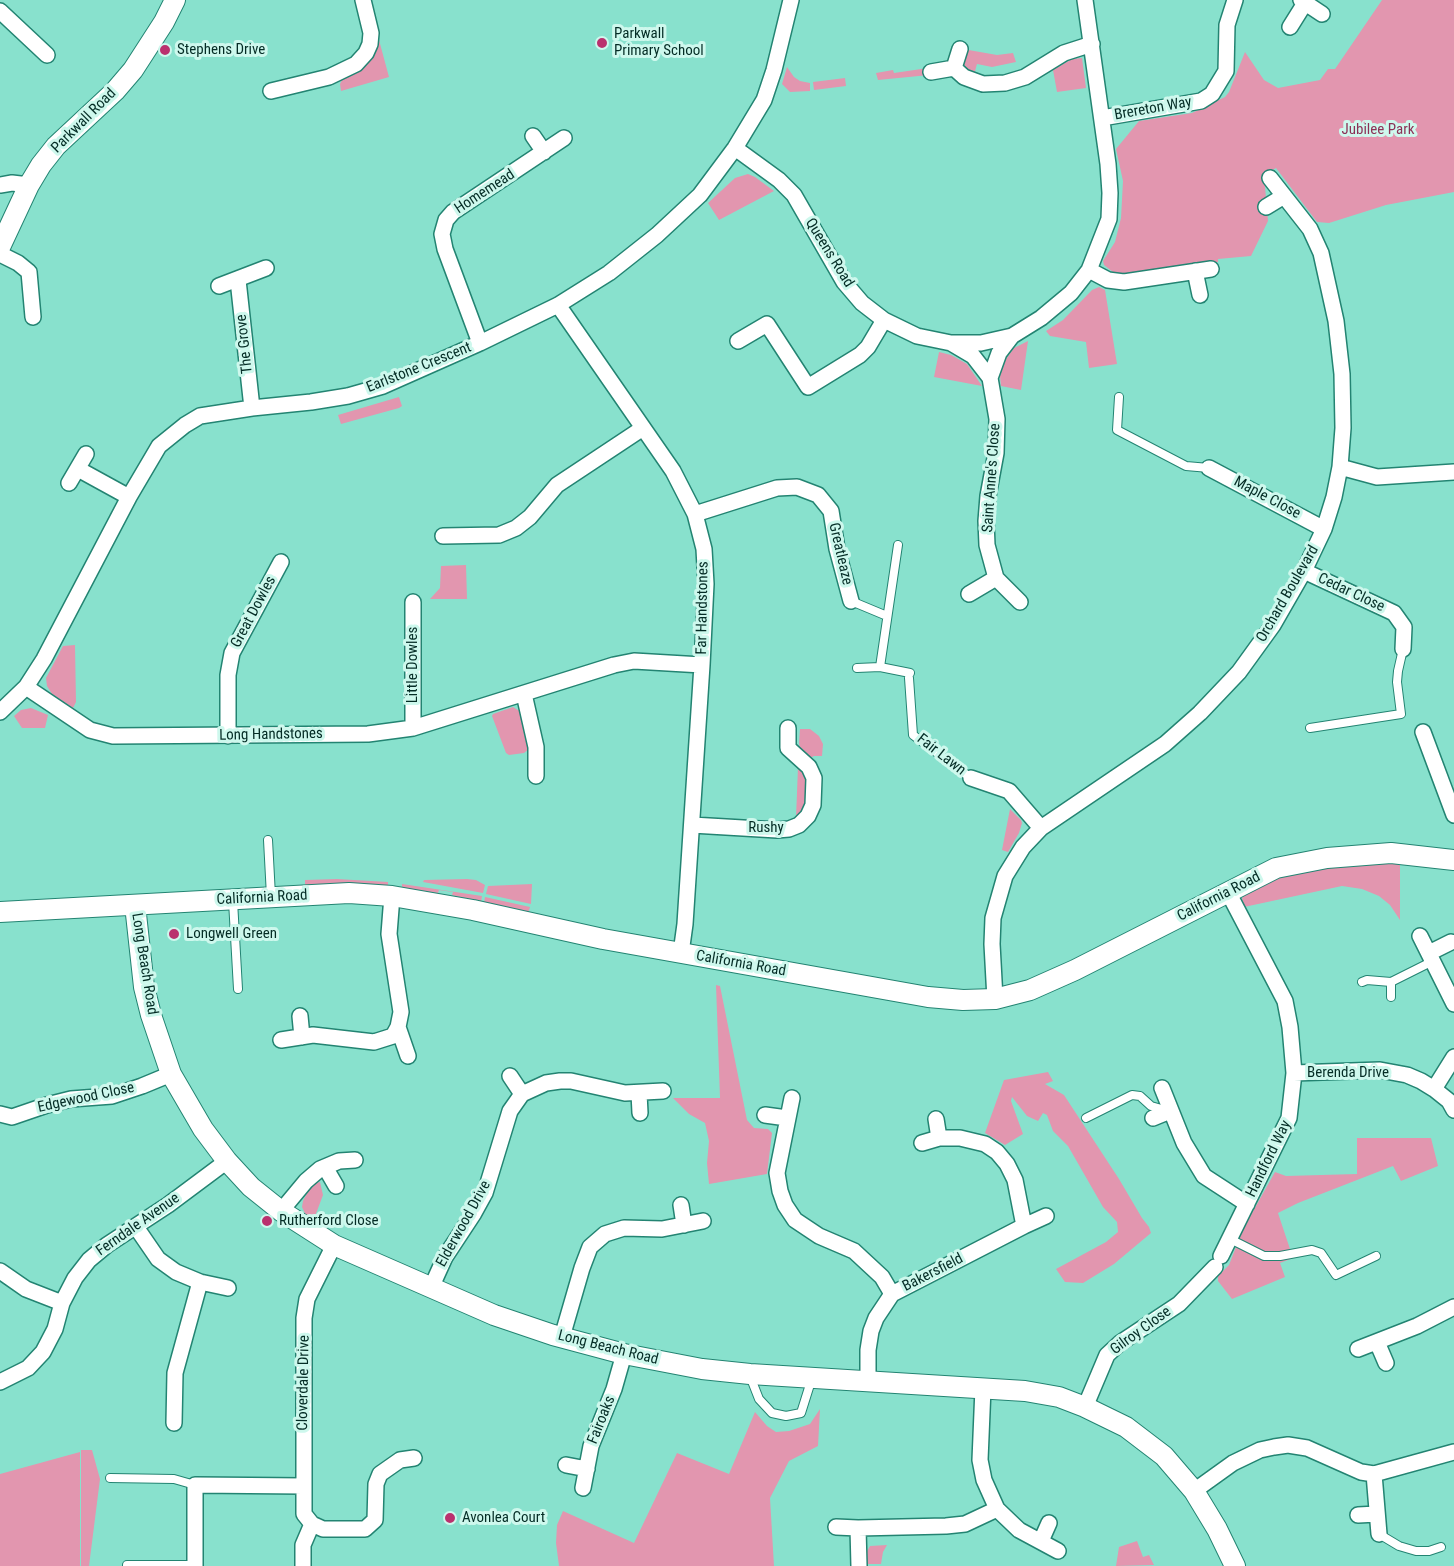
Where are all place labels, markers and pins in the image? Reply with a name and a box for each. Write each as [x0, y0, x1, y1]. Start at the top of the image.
place label: Parkwall Primary School [614, 25, 704, 60]
marker: Parkwall Primary School [595, 36, 609, 50]
place label: Stephens Drive [177, 41, 265, 59]
marker: Stephens Drive [158, 43, 172, 57]
place label: Longwell Green [186, 925, 277, 943]
marker: Longwell Green [167, 927, 181, 941]
place label: Rutherford Close [279, 1212, 379, 1230]
marker: Rutherford Close [260, 1214, 274, 1228]
place label: Avonlea Court [462, 1509, 545, 1527]
marker: Avonlea Court [443, 1511, 457, 1525]

